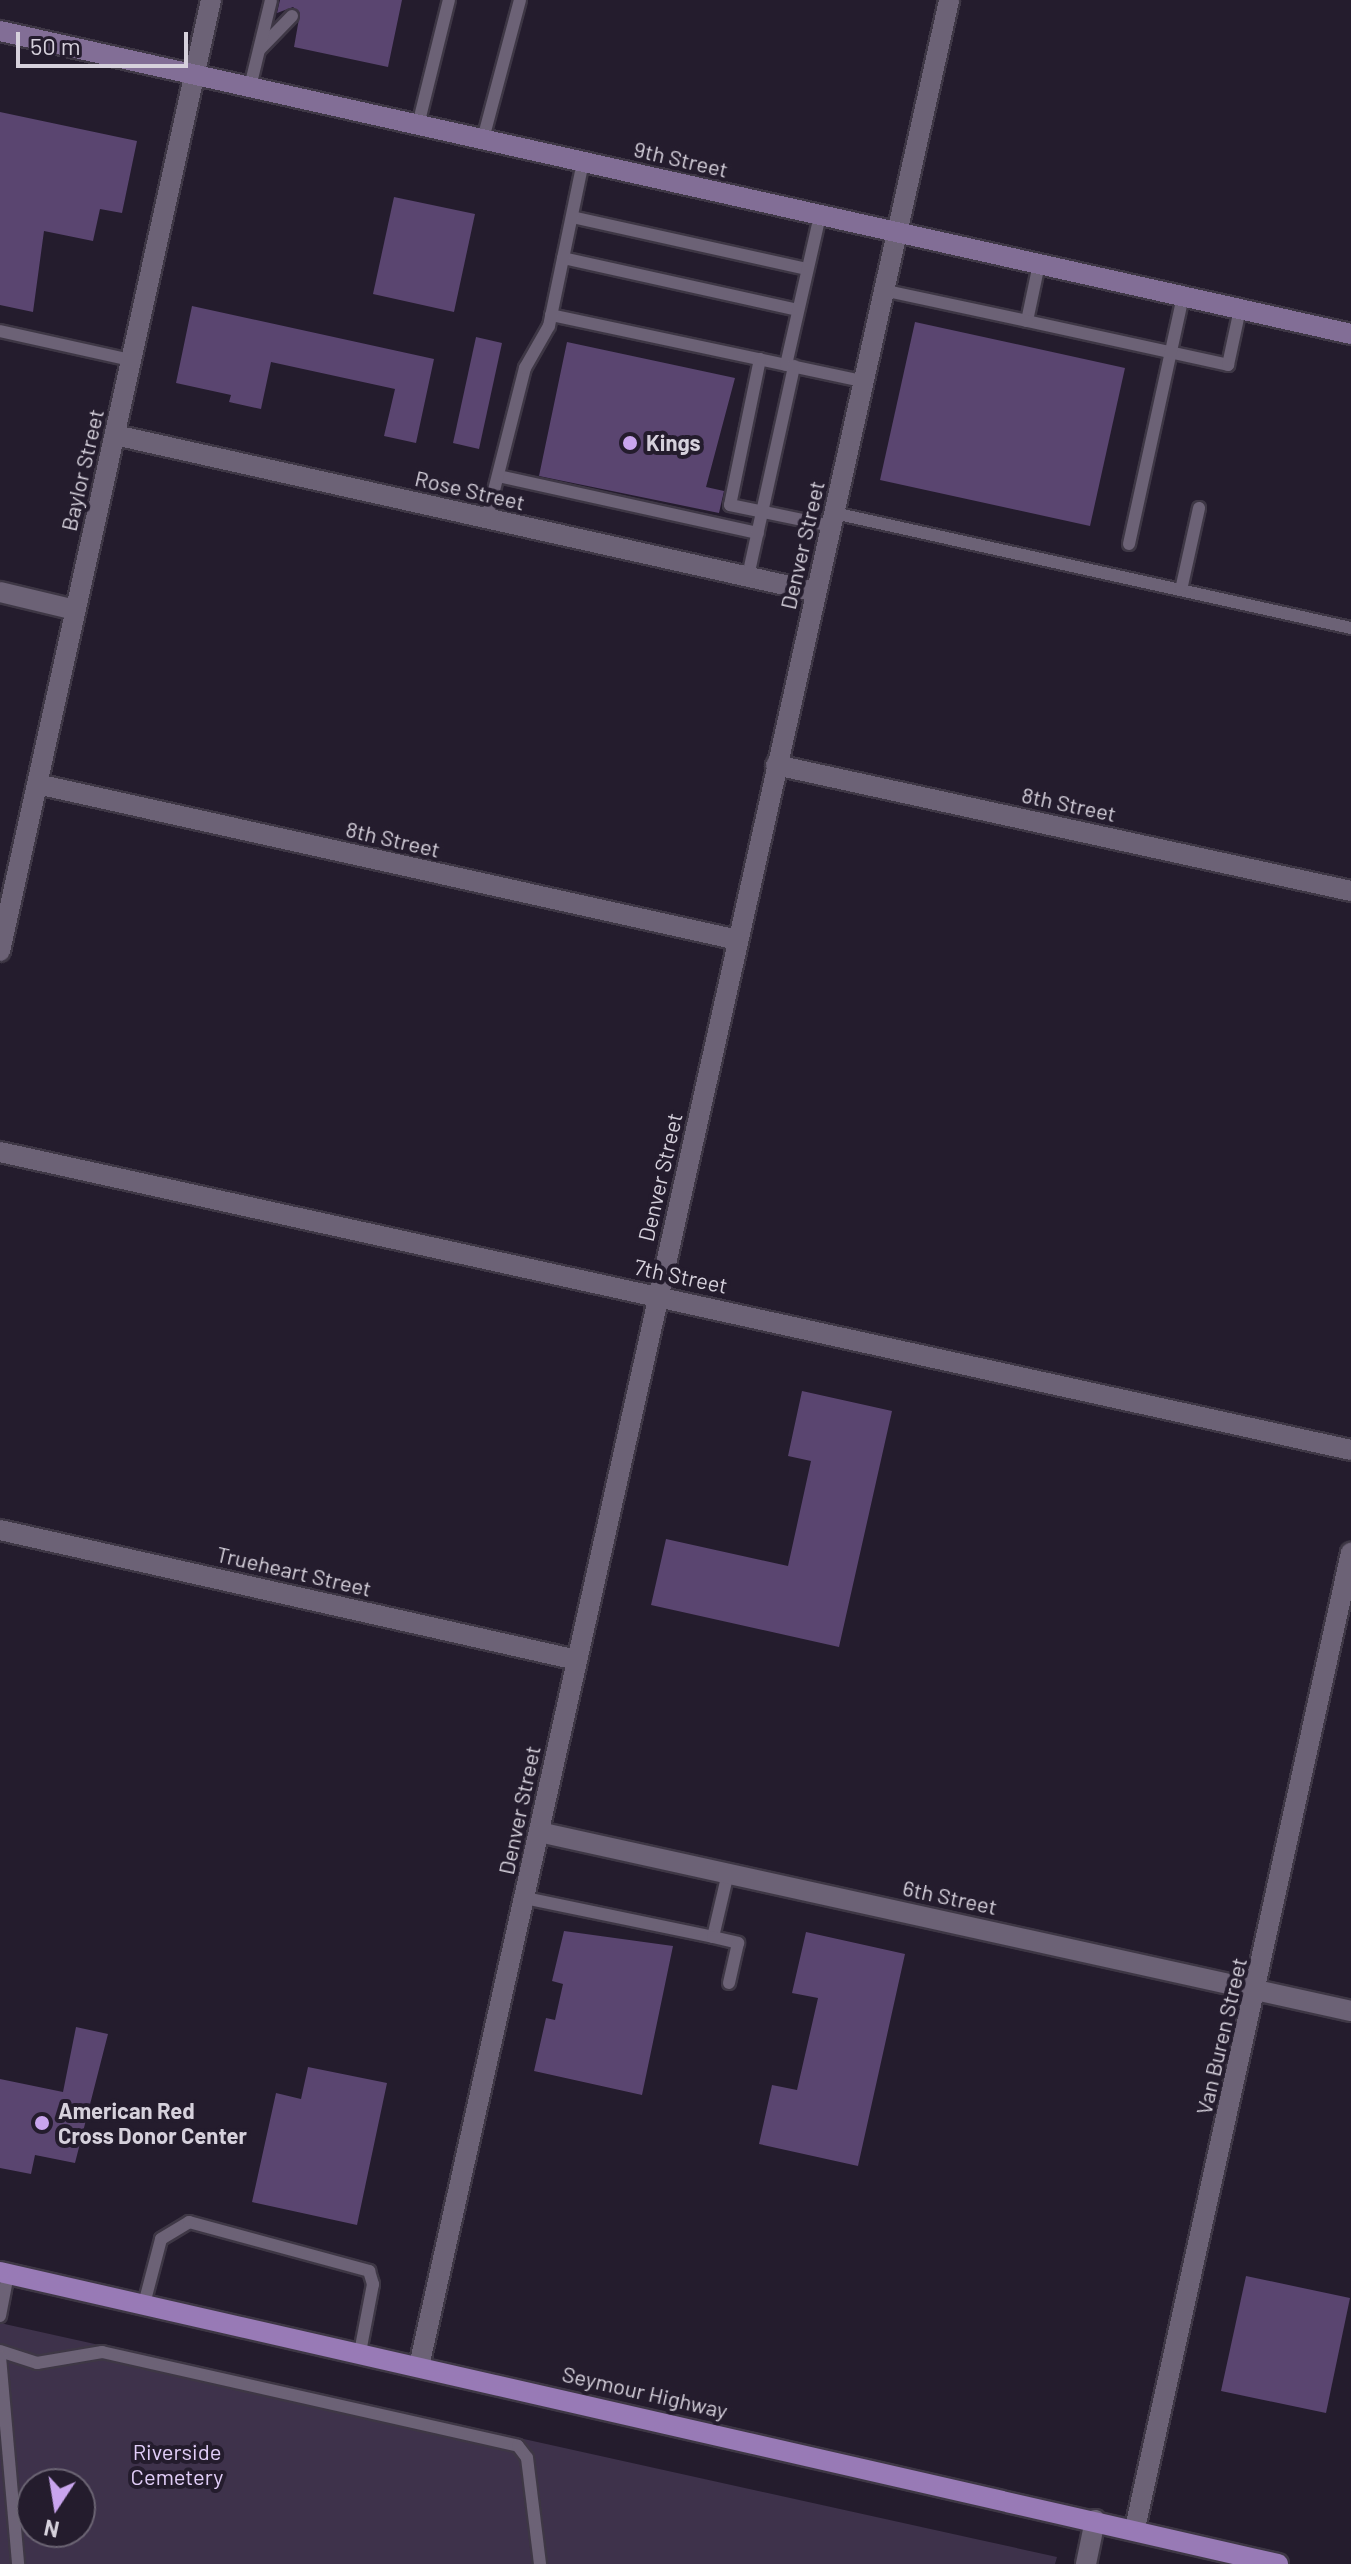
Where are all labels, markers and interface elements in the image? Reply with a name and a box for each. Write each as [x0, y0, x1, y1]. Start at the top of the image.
scale bar [20, 16, 192, 66]
text: 50 m [30, 31, 81, 60]
street label: 9th Street [631, 135, 731, 183]
street label: Baylor Street [55, 406, 109, 534]
place label: Kings [646, 430, 701, 456]
marker: Kings [621, 434, 639, 452]
street label: Rose Street [412, 465, 528, 515]
street label: Denver Street [774, 478, 830, 612]
street label: 8th Street [1019, 781, 1119, 827]
street label: 8th Street [343, 815, 443, 863]
street label: Denver Street [632, 1110, 688, 1244]
street label: 7th Street [632, 1253, 730, 1299]
street label: Trueheart Street [214, 1540, 374, 1602]
street label: Denver Street [492, 1743, 546, 1877]
street label: 6th Street [900, 1874, 1000, 1920]
street label: Van Buren Street [1190, 1955, 1252, 2117]
place label: American Red Cross Donor Center [58, 2097, 247, 2148]
marker: American Red Cross Donor Center [33, 2114, 51, 2132]
street label: Seymour Highway [560, 2360, 730, 2424]
park label: Riverside Cemetery [131, 2438, 223, 2490]
north arrow [16, 2468, 96, 2548]
text: N [42, 2515, 61, 2544]

